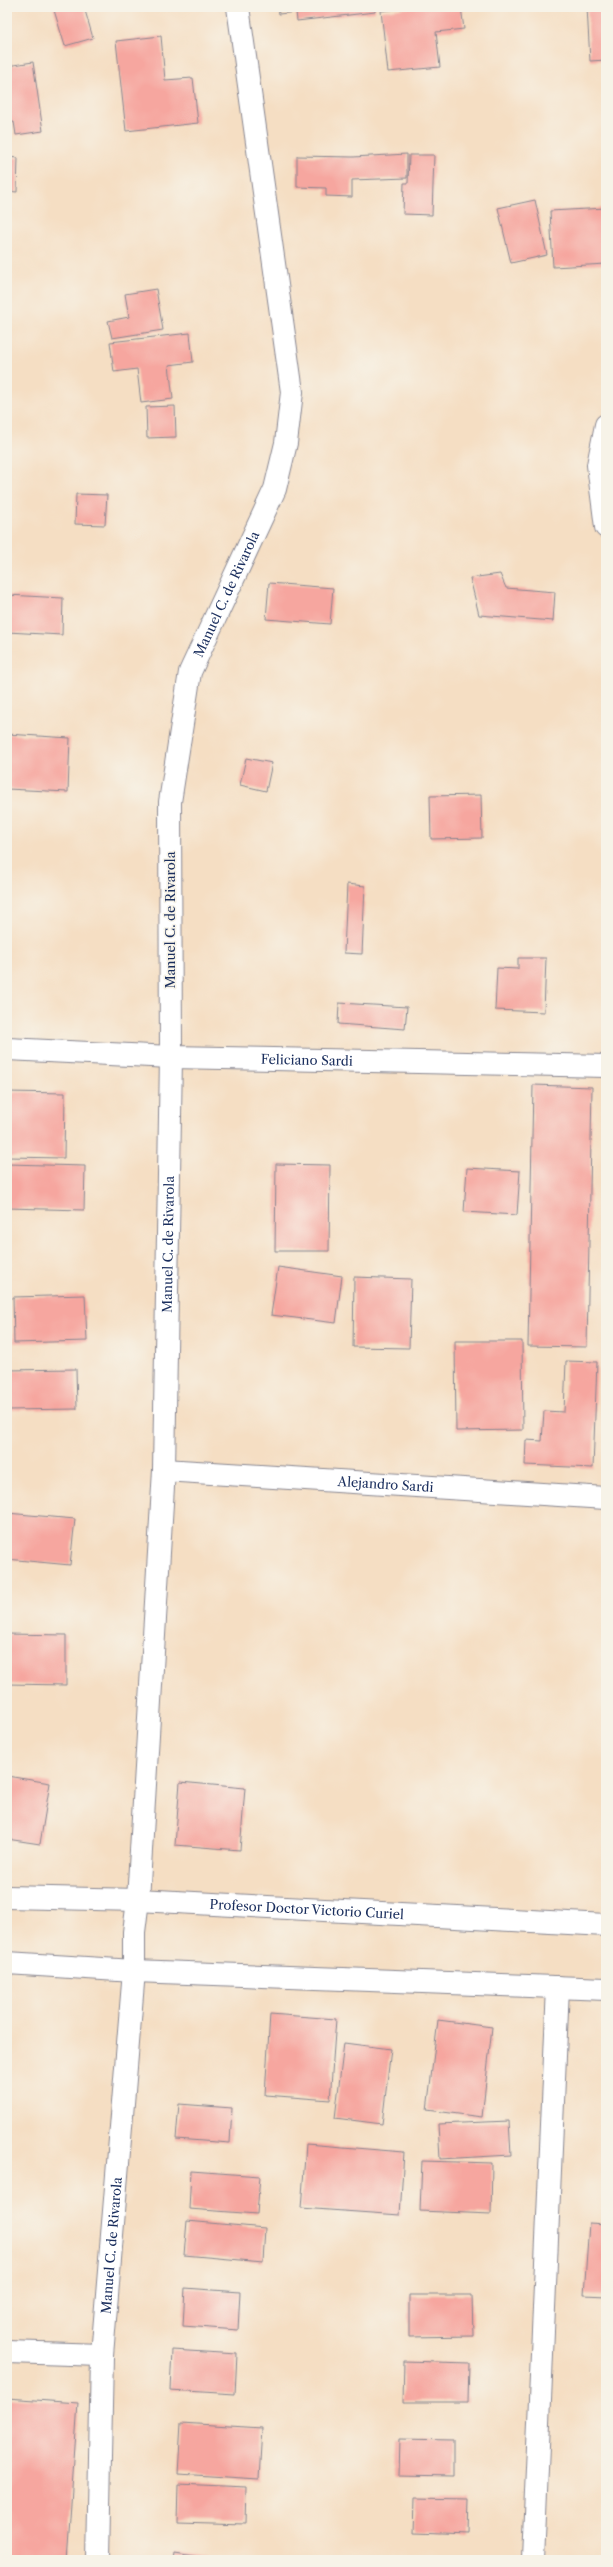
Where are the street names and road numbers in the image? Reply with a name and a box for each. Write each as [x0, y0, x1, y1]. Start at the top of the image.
street label: Manuel C. de Rivarola [190, 528, 262, 660]
street label: Manuel C. de Rivarola [162, 851, 178, 989]
street label: Feliciano Sardi [261, 1051, 353, 1069]
street label: Manuel C. de Rivarola [159, 1176, 177, 1313]
street label: Alejandro Sardi [336, 1473, 434, 1495]
street label: Profesor Doctor Victorio Curiel [209, 1896, 404, 1922]
street label: Manuel C. de Rivarola [97, 2176, 125, 2314]

